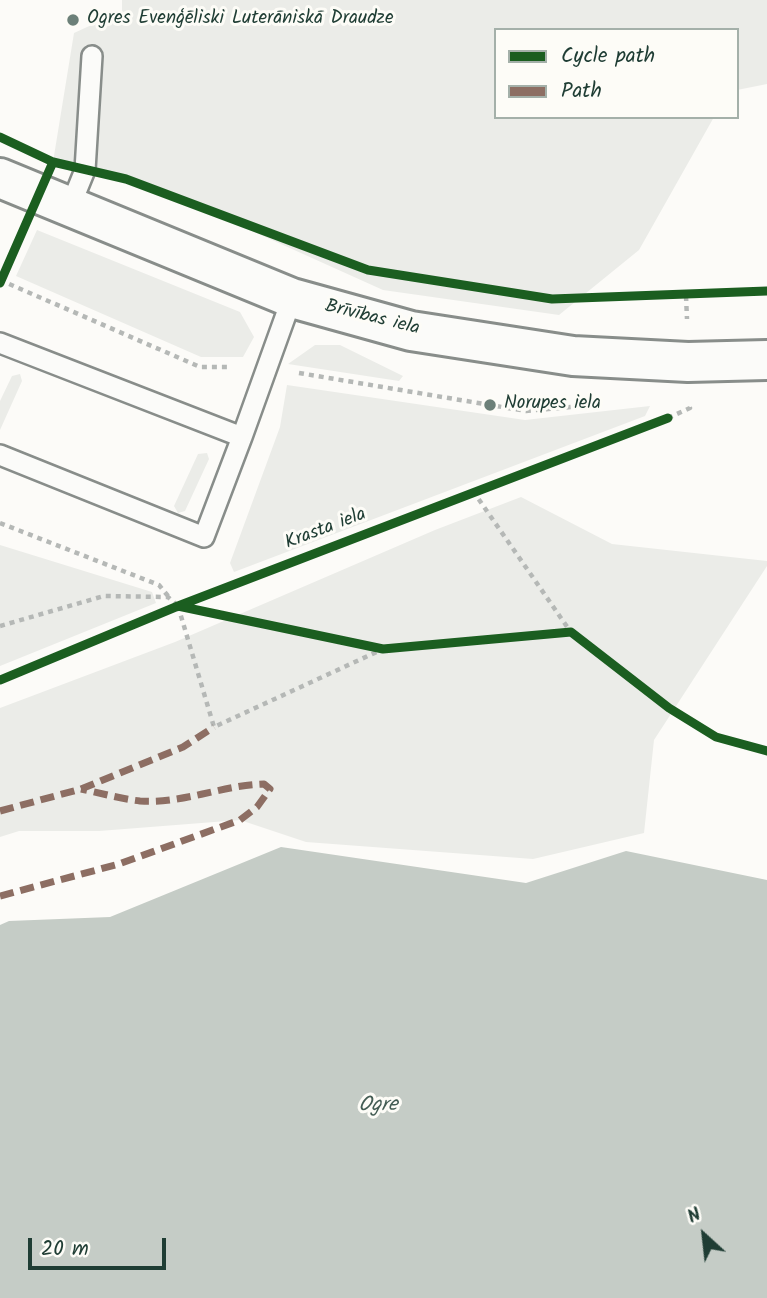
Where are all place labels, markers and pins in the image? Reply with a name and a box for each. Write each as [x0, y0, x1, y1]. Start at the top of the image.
place label: Ogres Evenģēliski Luterāniskā Draudze [87, 9, 394, 31]
marker: Ogres Evenģēliski Luterāniskā Draudze [65, 12, 81, 28]
place label: Norupes iela [504, 394, 601, 416]
marker: Norupes iela [482, 397, 498, 413]

